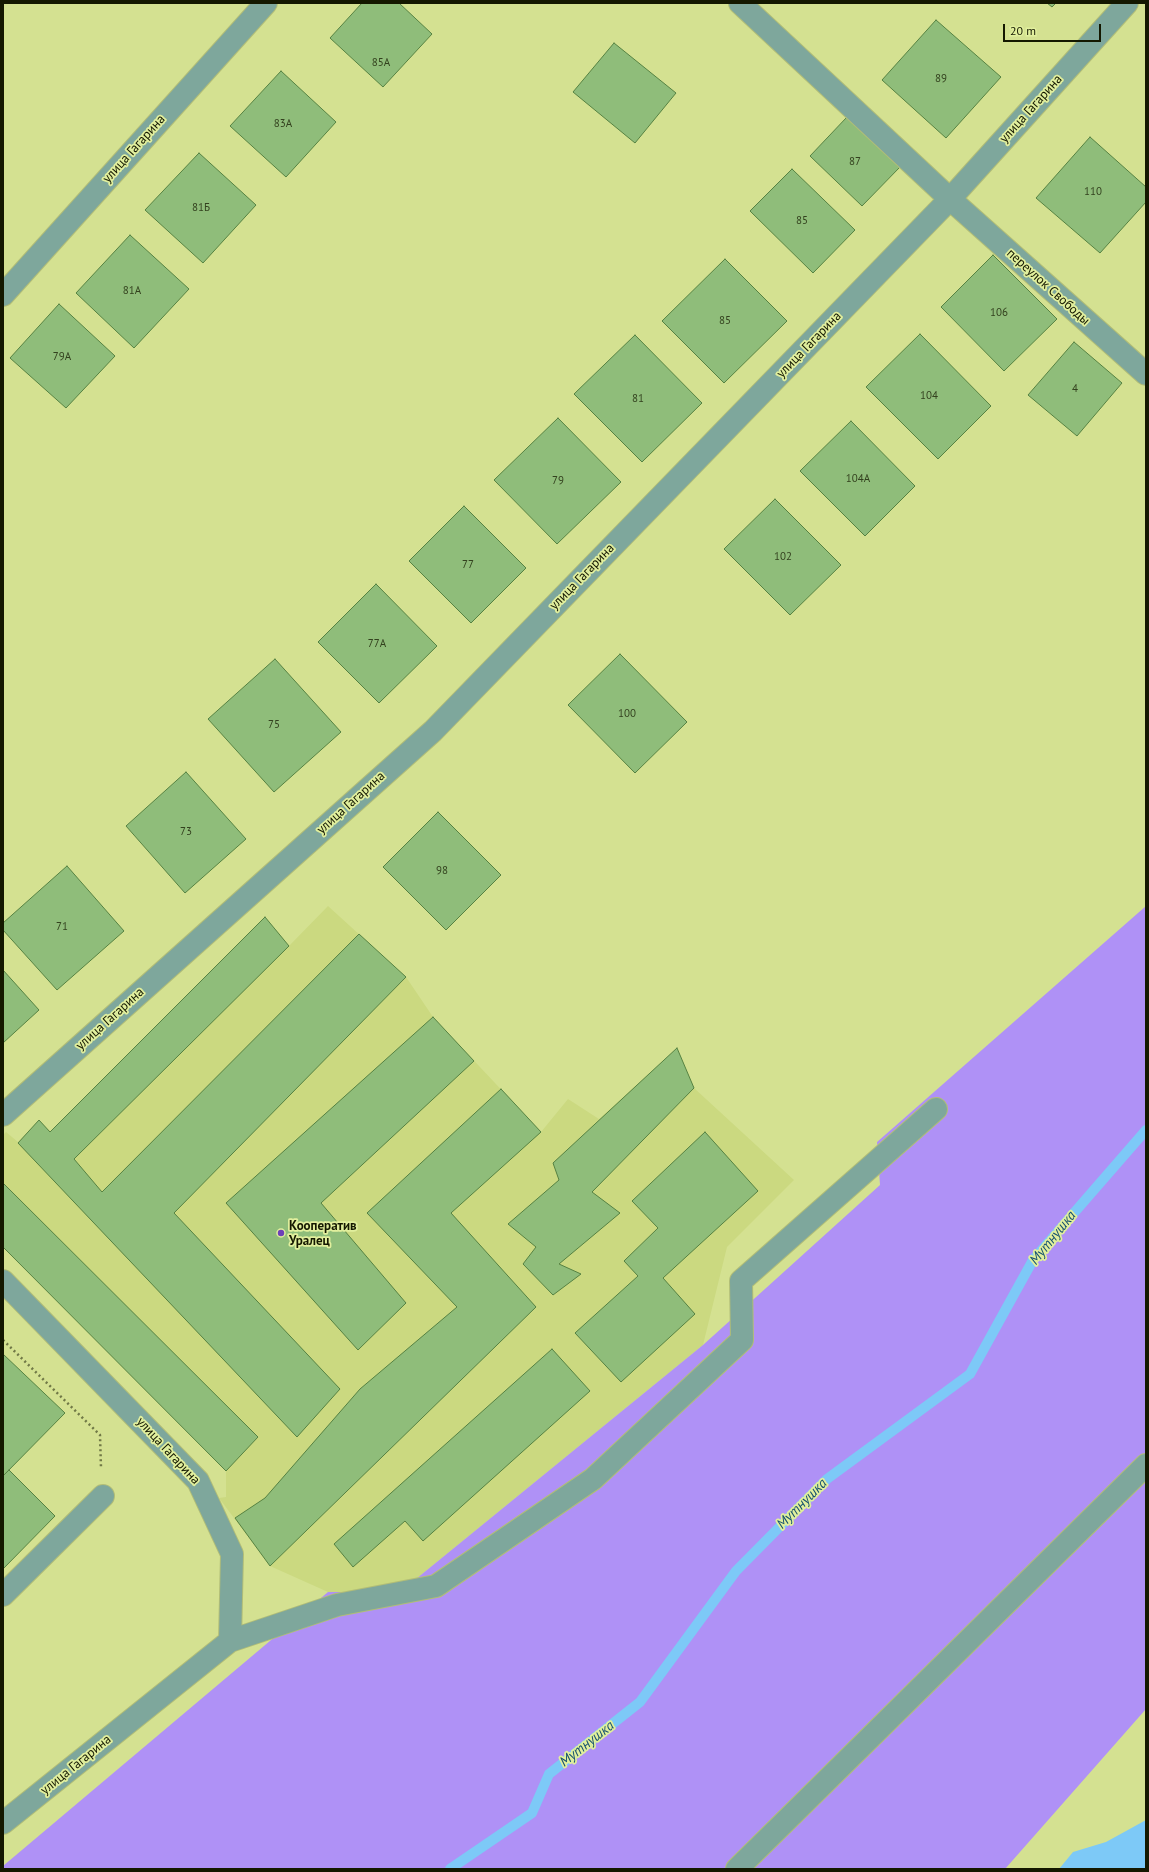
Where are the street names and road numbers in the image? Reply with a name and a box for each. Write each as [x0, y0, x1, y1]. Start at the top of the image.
street label: улица Гагарина [996, 72, 1066, 146]
street label: улица Гагарина [99, 112, 169, 186]
street label: переулок Свободы [1003, 246, 1093, 328]
street label: улица Гагарина [773, 309, 845, 381]
street label: улица Гагарина [546, 541, 618, 613]
street label: улица Гагарина [314, 768, 388, 838]
street label: улица Гагарина [73, 984, 147, 1054]
street label: улица Гагарина [133, 1414, 203, 1488]
street label: улица Гагарина [38, 1732, 114, 1798]

